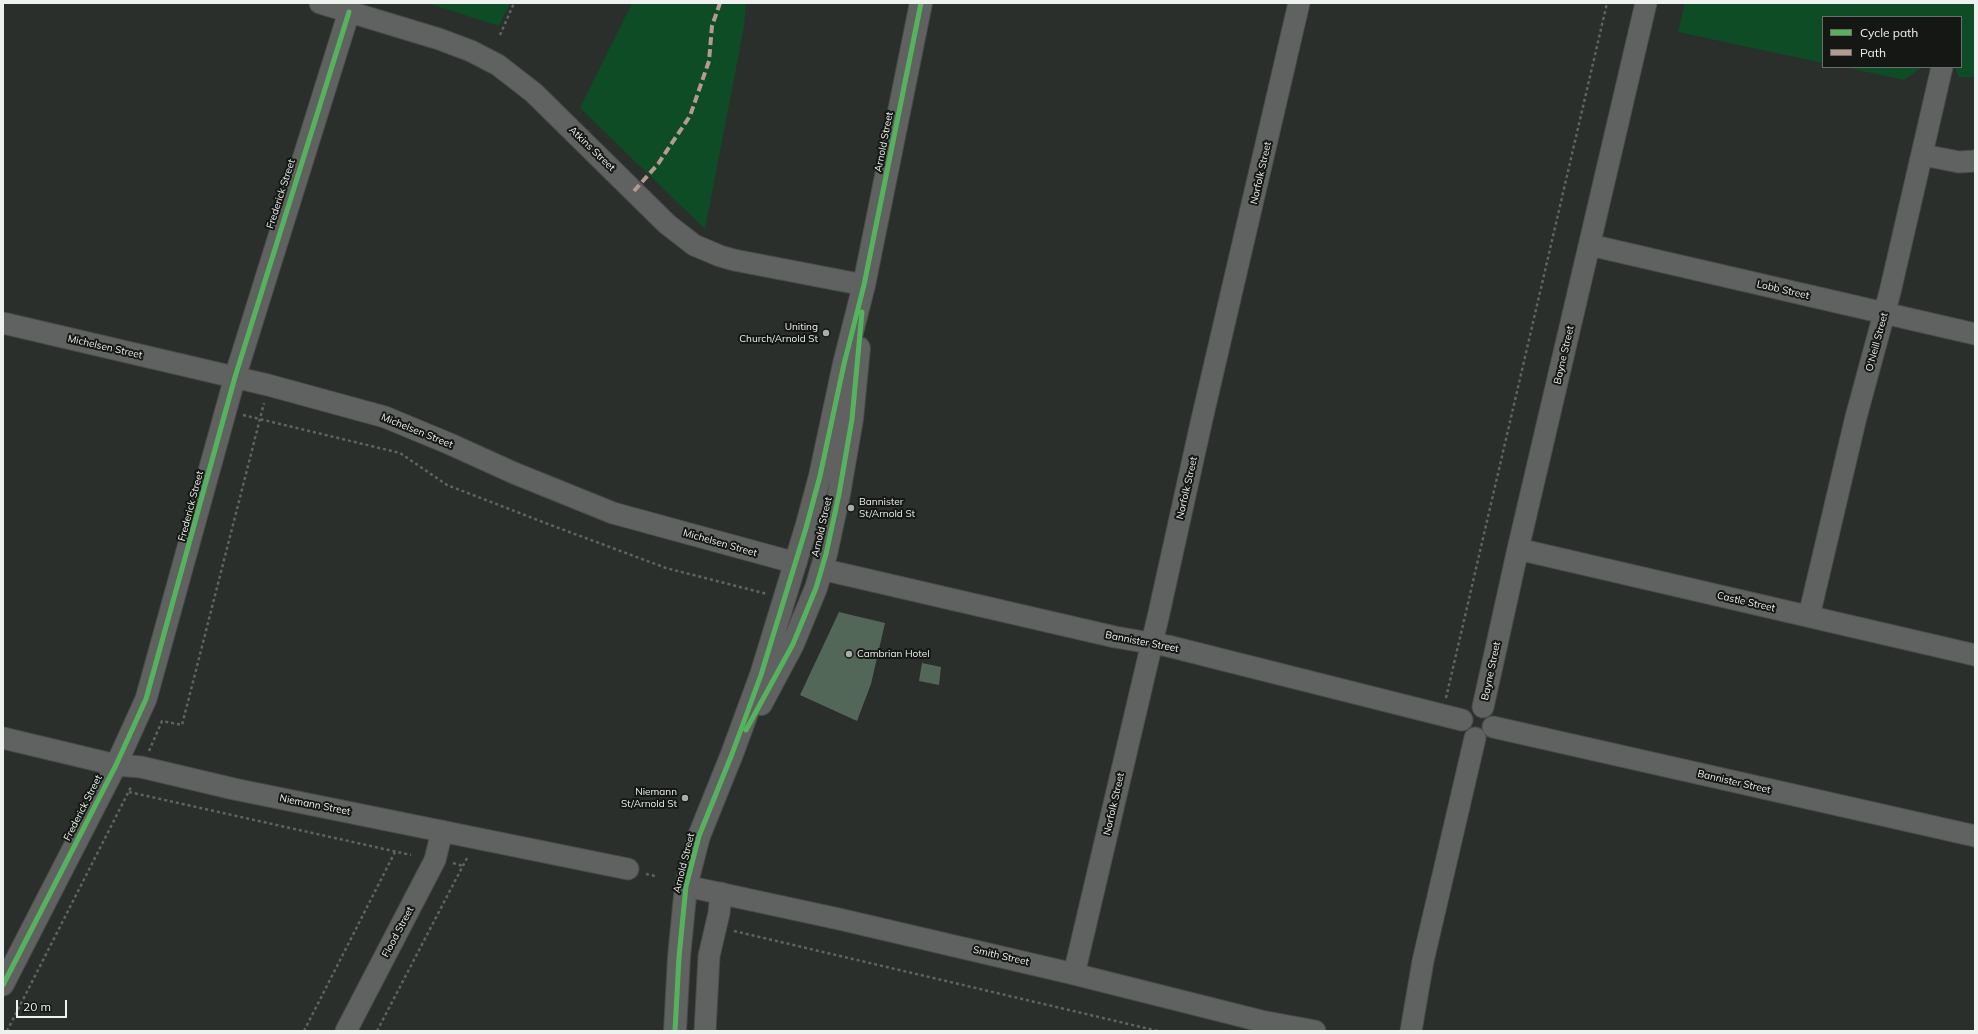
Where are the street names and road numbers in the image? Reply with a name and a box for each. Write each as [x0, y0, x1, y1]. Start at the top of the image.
street label: Arnold Street [872, 111, 896, 173]
street label: Atkins Street [566, 124, 618, 174]
street label: Norfolk Street [1248, 141, 1274, 205]
street label: Frederick Street [264, 158, 298, 230]
street label: Lobb Street [1756, 278, 1810, 302]
street label: O'Neill Street [1863, 311, 1891, 373]
street label: Bayne Street [1551, 325, 1577, 385]
street label: Michelsen Street [67, 333, 143, 361]
street label: Michelsen Street [379, 411, 455, 451]
street label: Norfolk Street [1174, 456, 1200, 520]
street label: Frederick Street [176, 470, 206, 542]
street label: Arnold Street [809, 496, 835, 558]
street label: Michelsen Street [682, 527, 758, 559]
street label: Castle Street [1716, 589, 1776, 615]
street label: Bannister Street [1104, 629, 1180, 655]
street label: Bayne Street [1479, 641, 1503, 701]
street label: Bannister Street [1696, 768, 1772, 796]
street label: Norfolk Street [1101, 772, 1127, 836]
street label: Frederick Street [61, 773, 105, 843]
street label: Niemann Street [278, 792, 352, 818]
street label: Arnold Street [671, 832, 697, 894]
street label: Flood Street [380, 905, 416, 959]
street label: Smith Street [972, 944, 1030, 968]

